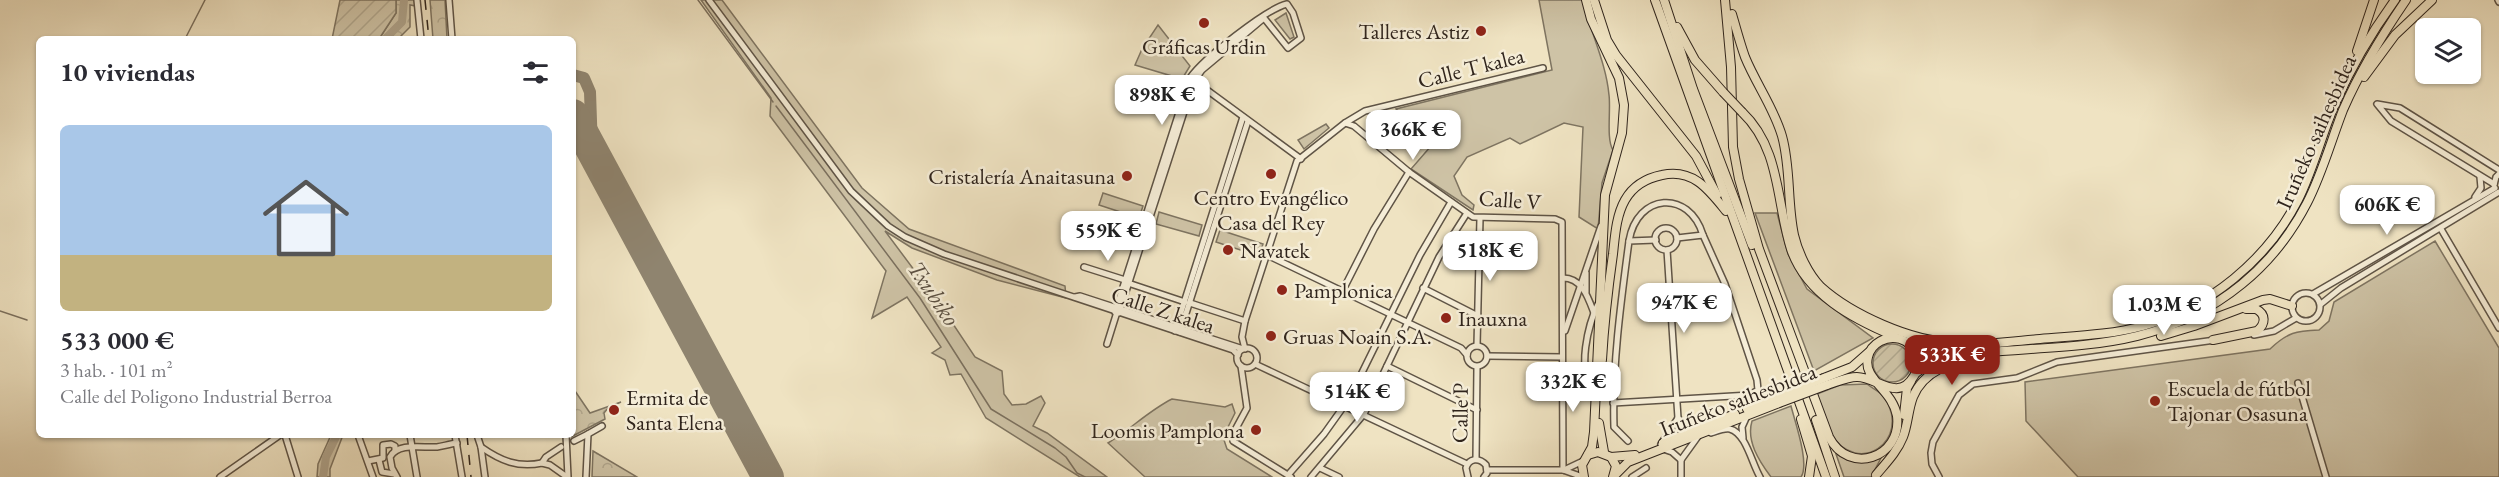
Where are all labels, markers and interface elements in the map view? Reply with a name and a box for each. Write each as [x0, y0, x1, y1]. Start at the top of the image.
marker: Gráficas Urdin [1197, 16, 1211, 30]
place label: Talleres Astiz [1358, 17, 1470, 46]
map controls [2415, 18, 2481, 84]
button: layers [2415, 18, 2481, 84]
marker: Talleres Astiz [1474, 24, 1488, 38]
place label: Gráficas Urdin [1142, 32, 1266, 61]
street label: Calle T kalea [1415, 41, 1528, 95]
street label: Iruñeko saihesbidea [2269, 50, 2363, 214]
text: 10 viviendas [60, 55, 195, 89]
icon: filters [519, 56, 552, 89]
pin: 898K € [1113, 75, 1211, 126]
text: 898K € [1129, 81, 1195, 107]
pin: 366K € [1364, 110, 1462, 161]
text: 366K € [1380, 116, 1446, 142]
place label: Cristalería Anaitasuna [928, 162, 1115, 191]
icon: home [252, 164, 360, 272]
marker: Centro Evangélico Casa del Rey [1264, 167, 1278, 181]
marker: Cristalería Anaitasuna [1120, 169, 1134, 183]
place label: Centro Evangélico Casa del Rey [1193, 183, 1349, 237]
street label: Calle V [1478, 183, 1543, 217]
pin: 606K € [2338, 185, 2436, 236]
text: 606K € [2354, 191, 2420, 217]
pin: 559K € [1059, 211, 1157, 262]
text: 559K € [1075, 217, 1141, 243]
pin: 518K € [1441, 231, 1539, 282]
place label: Navatek [1240, 236, 1310, 265]
text: 518K € [1457, 237, 1523, 263]
marker: Navatek [1221, 243, 1235, 257]
water label: Txubiko [901, 254, 967, 332]
place label: Pamplonica [1294, 276, 1393, 305]
street label: Calle Z kalea [1107, 280, 1219, 340]
marker: Pamplonica [1275, 283, 1289, 297]
pin: 947K € [1635, 283, 1733, 334]
pin: 1.03M € [2109, 285, 2219, 336]
text: 947K € [1651, 289, 1717, 315]
text: 1.03M € [2127, 291, 2201, 317]
place label: Inauxna [1458, 304, 1528, 333]
marker: Inauxna [1439, 311, 1453, 325]
place label: Gruas Noain S.A. [1283, 322, 1432, 351]
text: 533 000 € [60, 323, 174, 357]
marker: Gruas Noain S.A. [1264, 329, 1278, 343]
pin: 533K € [1903, 335, 2001, 386]
text: 533K € [1919, 341, 1985, 367]
text: 3 hab. · 101 m² [60, 357, 173, 383]
street label: Iruñeko saihesbidea [1655, 357, 1821, 443]
pin: 332K € [1524, 362, 1622, 413]
text: 332K € [1540, 368, 1606, 394]
pin: 514K € [1308, 372, 1406, 423]
place label: Escuela de fútbol Tajonar Osasuna [2167, 374, 2311, 428]
text: 514K € [1324, 378, 1390, 404]
text: Calle del Poligono Industrial Berroa [60, 383, 332, 409]
place label: Ermita de Santa Elena [626, 383, 724, 437]
street label: Calle P [1445, 383, 1475, 443]
marker: Escuela de fútbol Tajonar Osasuna [2148, 394, 2162, 408]
marker: Ermita de Santa Elena [607, 403, 621, 417]
place label: Loomis Pamplona [1091, 416, 1244, 445]
marker: Loomis Pamplona [1249, 423, 1263, 437]

